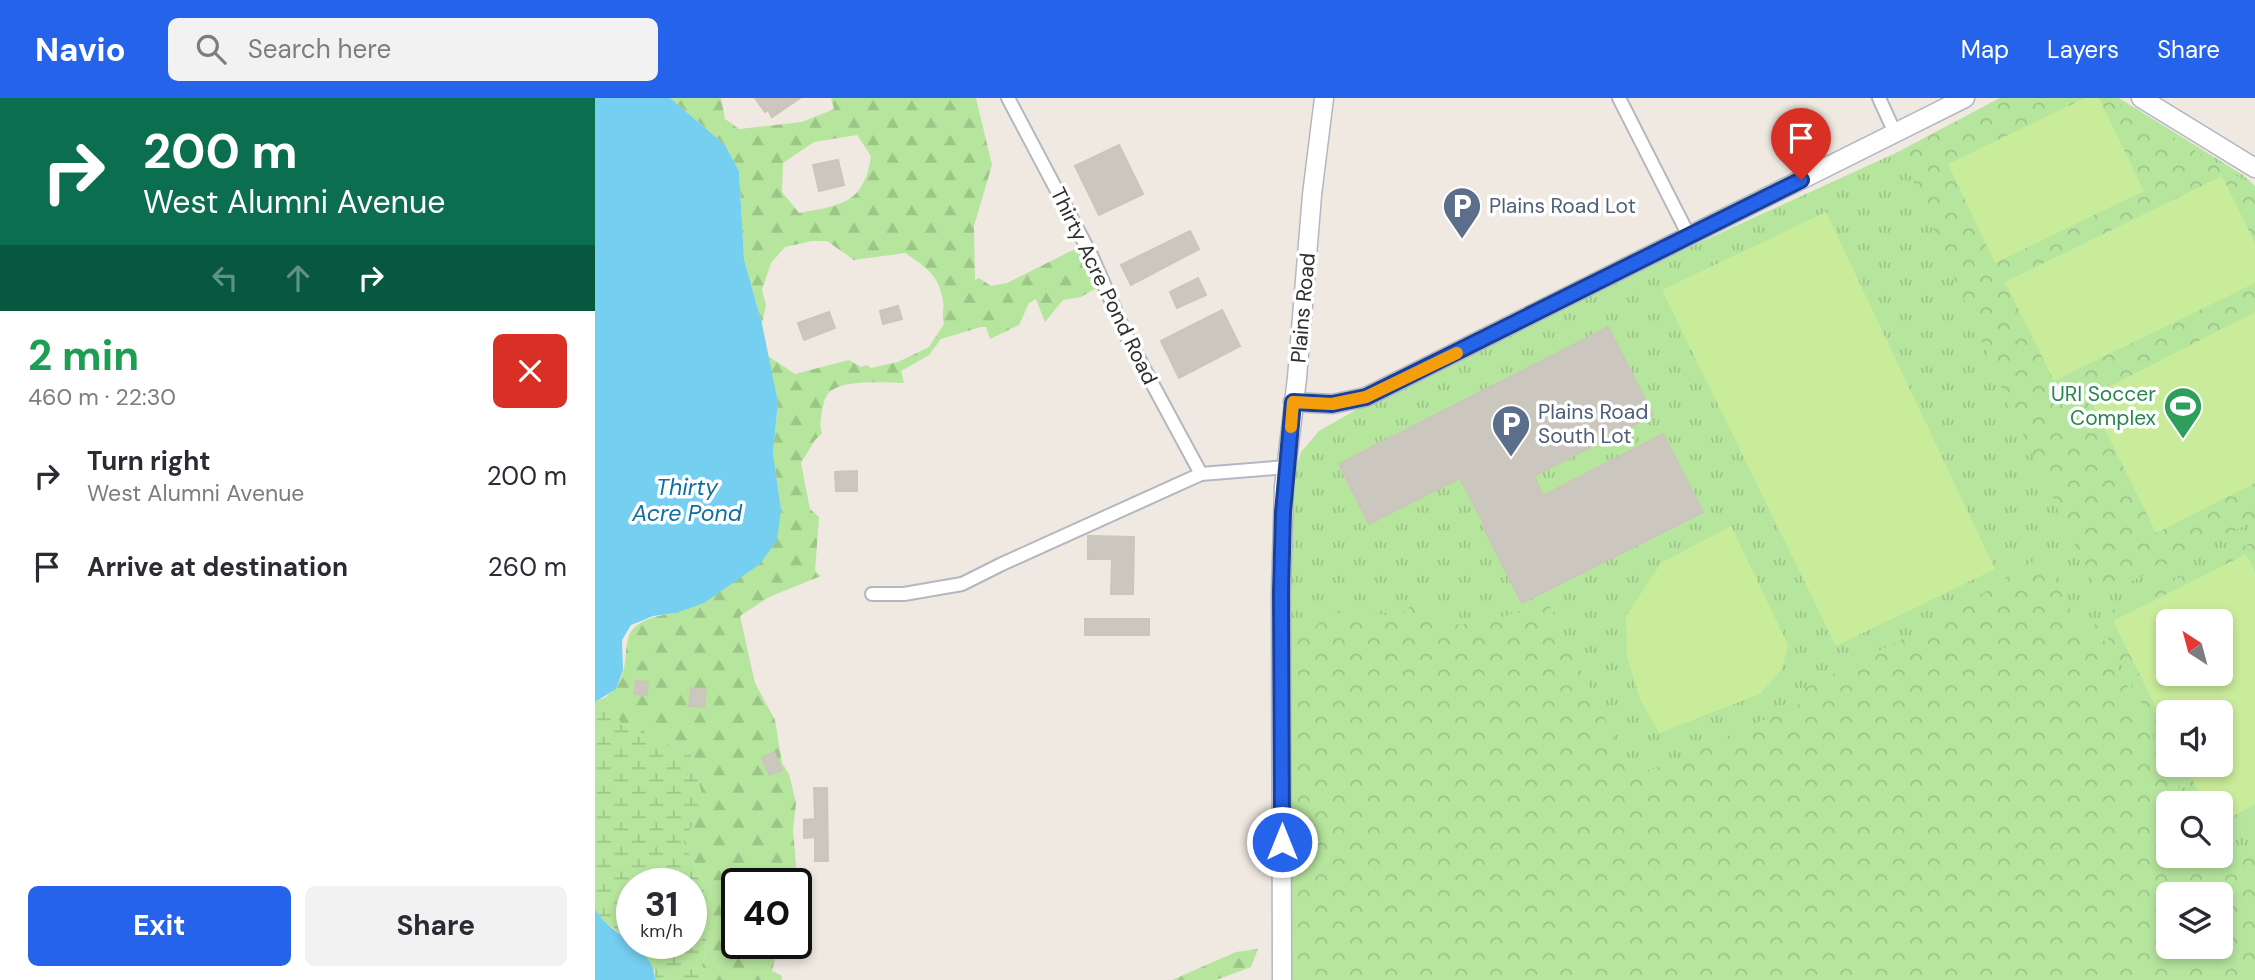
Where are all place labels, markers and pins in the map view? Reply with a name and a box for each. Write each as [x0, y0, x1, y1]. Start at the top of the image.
pin [1771, 108, 1831, 180]
parking icon: Plains Road Lot [1441, 185, 1483, 240]
place label: Plains Road Lot [1489, 192, 1636, 220]
place label: URI Soccer Complex [2051, 380, 2156, 432]
sports icon: URI Soccer Complex [2162, 385, 2204, 440]
place label: Plains Road South Lot [1538, 398, 1648, 450]
parking icon: Plains Road South Lot [1490, 403, 1532, 458]

